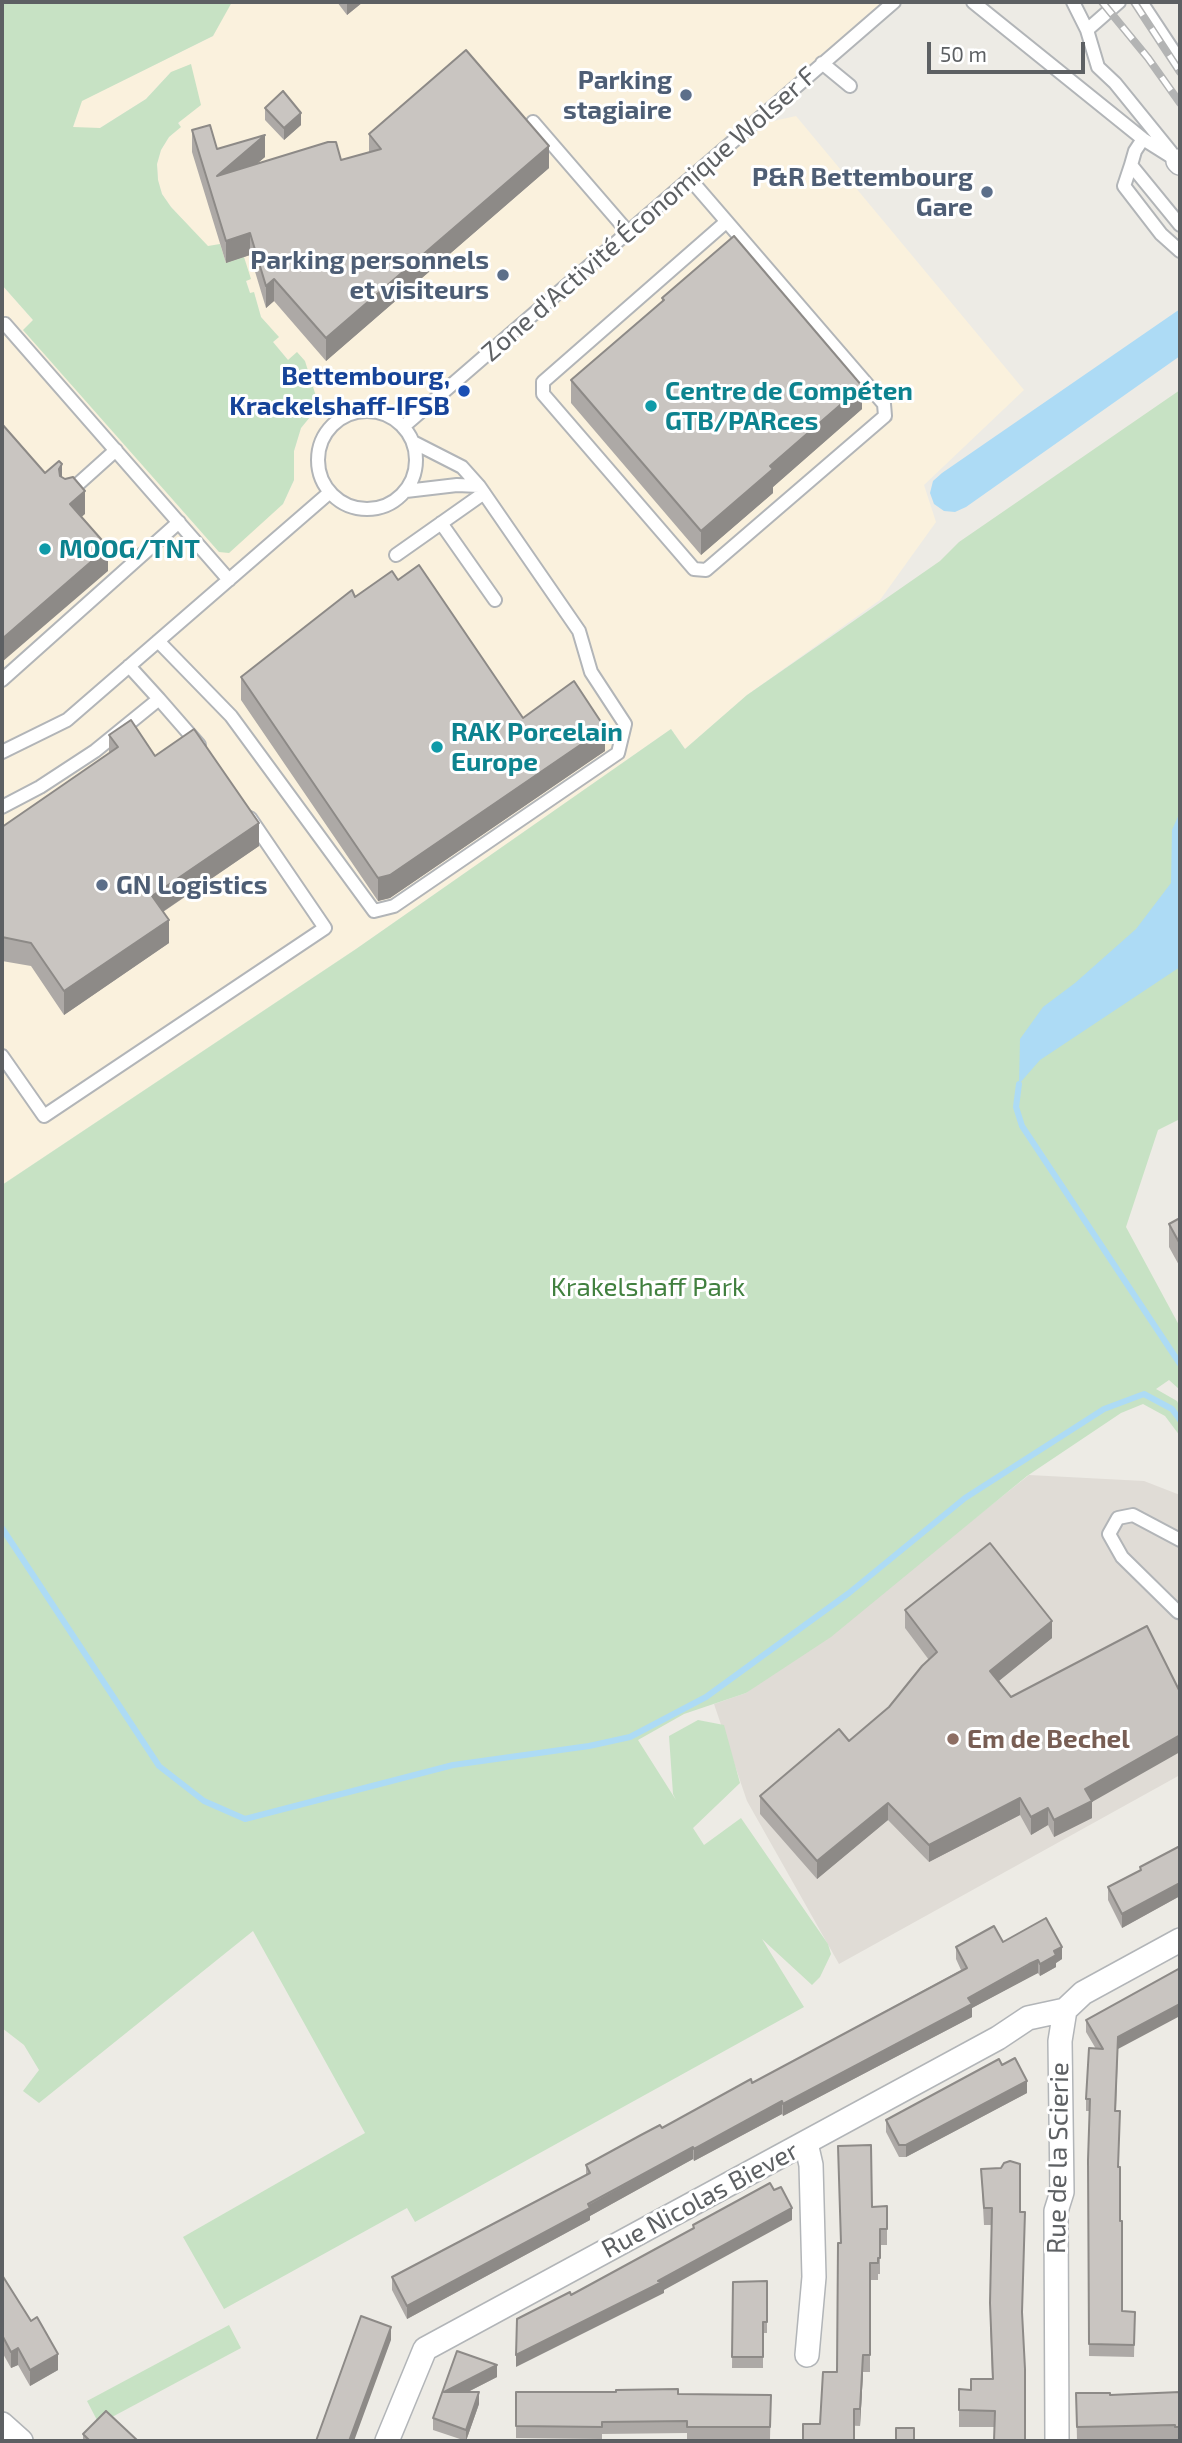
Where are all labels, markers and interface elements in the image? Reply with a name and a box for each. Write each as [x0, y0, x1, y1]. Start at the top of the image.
scale bar [930, 28, 1088, 72]
text: 50 m [940, 41, 987, 66]
street label: Zone d'Activité Économique Wolser F [475, 60, 823, 368]
place label: Parking stagiaire [563, 64, 672, 126]
marker: Parking stagiaire [678, 87, 694, 103]
place label: P&R Bettembourg Gare [752, 161, 973, 222]
marker: P&R Bettembourg Gare [979, 184, 995, 200]
place label: Parking personnels et visiteurs [250, 244, 489, 306]
marker: Parking personnels et visiteurs [495, 267, 511, 283]
place label: Bettembourg, Krackelshaff-IFSB [229, 360, 450, 422]
place label: Centre de Compéten GTB/PARces [665, 375, 913, 436]
marker: Bettembourg, Krackelshaff-IFSB [456, 383, 472, 399]
marker: Centre de Compéten GTB/PARces [643, 398, 659, 414]
place label: MOOG/TNT [59, 533, 200, 565]
marker: MOOG/TNT [37, 541, 53, 557]
place label: RAK Porcelain Europe [451, 716, 623, 778]
marker: RAK Porcelain Europe [429, 739, 445, 755]
place label: GN Logistics [116, 869, 267, 901]
marker: GN Logistics [94, 877, 110, 893]
park label: Krakelshaff Park [551, 1271, 745, 1303]
place label: Em de Bechel [967, 1723, 1130, 1755]
marker: Em de Bechel [945, 1731, 961, 1747]
street label: Rue de la Scierie [1041, 2062, 1075, 2254]
street label: Rue Nicolas Biever [596, 2135, 804, 2265]

